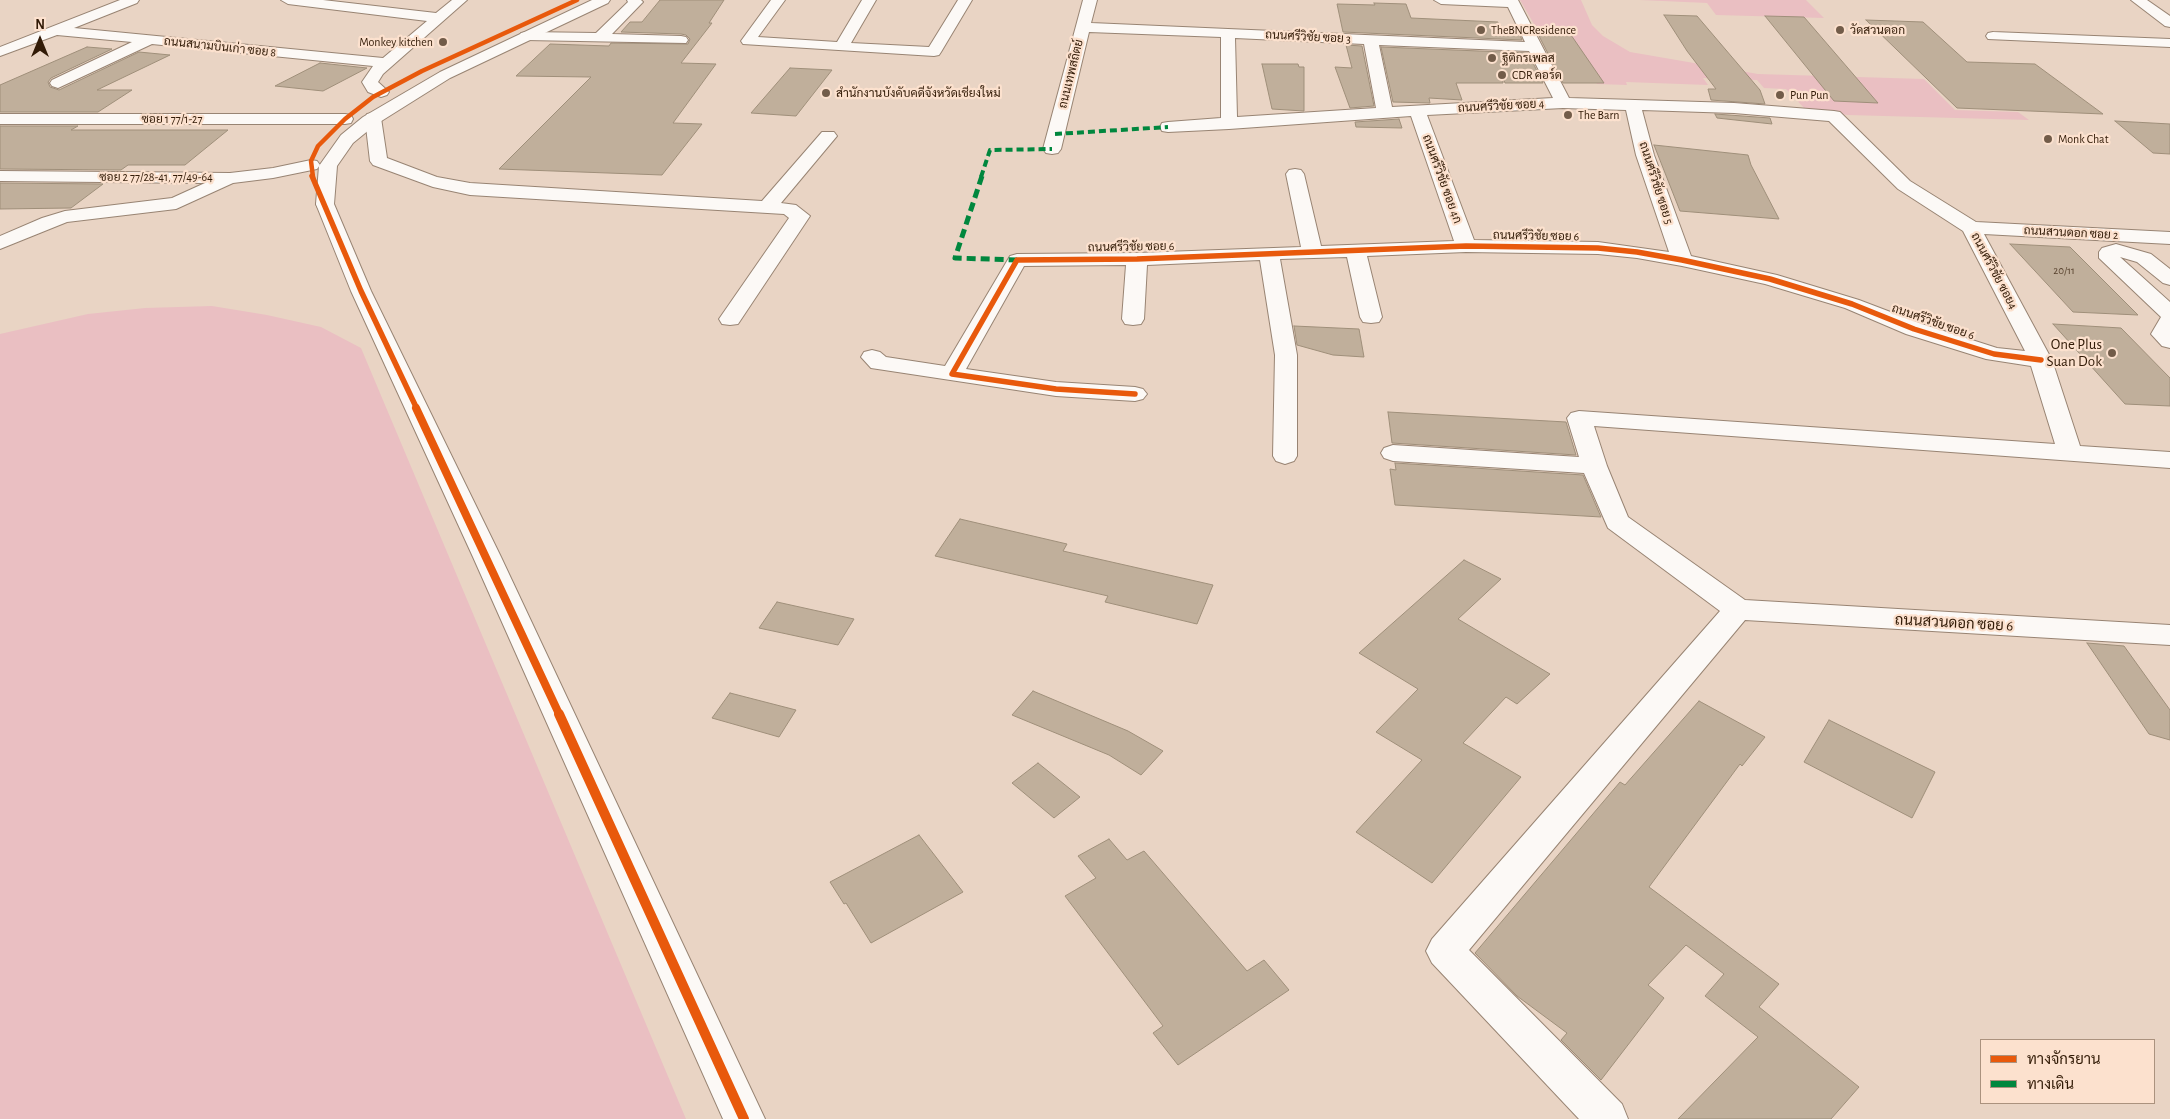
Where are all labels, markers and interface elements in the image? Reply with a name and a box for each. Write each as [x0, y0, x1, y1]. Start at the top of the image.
north arrow [15, 15, 65, 65]
text: N [35, 18, 45, 32]
place label: TheBNCResidence [1491, 23, 1576, 37]
place label: วัดสวนดอก [1850, 23, 1905, 37]
marker: TheBNCResidence [1475, 24, 1487, 36]
marker: วัดสวนดอก [1834, 24, 1846, 36]
street label: ถนนศรีวิชัย ซอย 3 [1265, 28, 1351, 46]
street label: ถนนสนามบินเก่า ซอย 8 [163, 34, 277, 60]
place label: Monkey kitchen [359, 35, 433, 49]
marker: Monkey kitchen [437, 36, 449, 48]
street label: ถนนเทพสถิตย์ [1055, 38, 1087, 110]
place label: ฐิติกรเพลส [1502, 51, 1555, 65]
marker: ฐิติกรเพลส [1486, 52, 1498, 64]
place label: CDR คอร์ด [1512, 68, 1562, 82]
marker: CDR คอร์ด [1496, 69, 1508, 81]
place label: สำนักงานบังคับคดีจังหวัดเชียงใหม่ [836, 86, 1001, 100]
marker: สำนักงานบังคับคดีจังหวัดเชียงใหม่ [820, 87, 832, 99]
place label: Pun Pun [1790, 88, 1829, 102]
marker: Pun Pun [1774, 89, 1786, 101]
street label: ถนนศรีวิชัย ซอย 4 [1457, 97, 1545, 115]
place label: The Barn [1578, 108, 1619, 122]
marker: The Barn [1562, 109, 1574, 121]
street label: ซอย 1 77/1-27 [141, 112, 203, 126]
place label: Monk Chat [2058, 132, 2108, 146]
street label: ถนนศรีวิชัย ซอย 4ก [1419, 133, 1465, 225]
marker: Monk Chat [2042, 133, 2054, 145]
street label: ถนนศรีวิชัย ซอย 5 [1636, 140, 1676, 226]
street label: ซอย 2 77/28-41, 77/49-64 [99, 170, 213, 184]
street label: ถนนสวนดอก ซอย 2 [2023, 223, 2119, 243]
street label: ถนนศรีวิชัย ซอย 6 [1493, 228, 1579, 244]
street label: ถนนศรีวิชัย ซอย4 [1968, 230, 2020, 312]
street label: ถนนศรีวิชัย ซอย 6 [1088, 239, 1174, 255]
house number: 20/11 [2053, 264, 2075, 278]
street label: ถนนศรีวิชัย ซอย 6 [1890, 301, 1976, 343]
place label: One Plus Suan Dok [2046, 335, 2102, 370]
marker: One Plus Suan Dok [2106, 347, 2118, 359]
street label: ถนนสวนดอก ซอย 6 [1894, 611, 2014, 635]
legend [1980, 1039, 2155, 1104]
text: ทางจักรยาน [2027, 1052, 2101, 1067]
text: ทางเดิน [2027, 1077, 2074, 1092]

